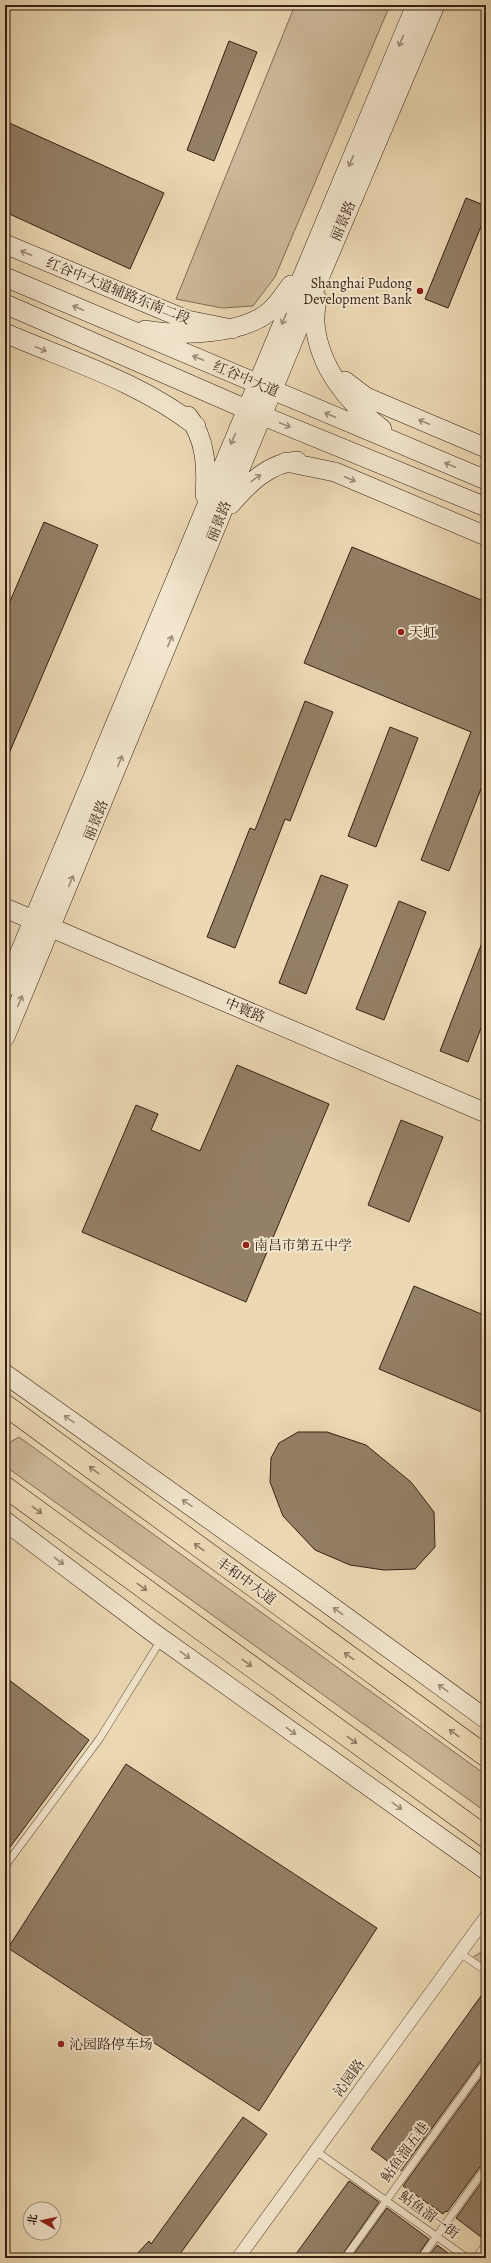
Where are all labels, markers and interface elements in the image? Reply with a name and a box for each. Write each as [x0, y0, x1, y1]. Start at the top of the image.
one-way arrow [397, 34, 405, 46]
one-way arrow [346, 154, 354, 166]
street label: 丽景路 [326, 198, 360, 244]
one-way arrow [20, 248, 32, 256]
street label: 红谷中大道辅路东南二段 [43, 253, 193, 329]
place label: Shanghai Pudong Development Bank [303, 274, 412, 309]
marker: Shanghai Pudong Development Bank [415, 286, 425, 296]
one-way arrow [73, 303, 85, 311]
one-way arrow [279, 313, 287, 325]
one-way arrow [34, 345, 46, 353]
one-way arrow [192, 354, 204, 362]
street label: 红谷中大道 [210, 357, 282, 401]
one-way arrow [325, 410, 337, 418]
one-way arrow [419, 417, 431, 425]
one-way arrow [279, 421, 291, 429]
one-way arrow [229, 432, 237, 444]
one-way arrow [445, 461, 457, 469]
one-way arrow [251, 474, 262, 482]
one-way arrow [344, 476, 356, 483]
street label: 丽景路 [202, 498, 236, 544]
place label: 天虹 [409, 623, 437, 642]
marker: 天虹 [396, 627, 406, 637]
one-way arrow [166, 635, 174, 647]
one-way arrow [117, 756, 125, 768]
street label: 丽景路 [79, 797, 113, 843]
one-way arrow [68, 876, 75, 888]
street label: 中寰路 [222, 993, 268, 1027]
one-way arrow [17, 996, 25, 1008]
place label: 南昌市第五中学 [254, 1236, 352, 1255]
marker: 南昌市第五中学 [241, 1240, 251, 1250]
one-way arrow [64, 1415, 75, 1424]
one-way arrow [89, 1466, 100, 1474]
one-way arrow [181, 1499, 192, 1507]
one-way arrow [31, 1506, 42, 1514]
one-way arrow [194, 1543, 205, 1551]
street label: 丰和中大道 [212, 1553, 280, 1609]
one-way arrow [53, 1557, 64, 1565]
one-way arrow [136, 1583, 147, 1591]
one-way arrow [333, 1607, 344, 1615]
one-way arrow [180, 1651, 191, 1659]
one-way arrow [344, 1652, 355, 1661]
one-way arrow [241, 1659, 252, 1667]
one-way arrow [438, 1683, 449, 1692]
one-way arrow [286, 1726, 297, 1735]
one-way arrow [449, 1729, 460, 1737]
one-way arrow [346, 1736, 357, 1744]
one-way arrow [391, 1802, 402, 1810]
place label: 沁园路停车场 [69, 2035, 153, 2054]
marker: 沁园路停车场 [56, 2039, 66, 2049]
street label: 沁园路 [329, 2055, 369, 2101]
street label: 鲇鱼溜五巷 [377, 2118, 433, 2186]
street label: 鲇鱼溜一街 [395, 2187, 463, 2243]
north arrow [22, 2201, 62, 2241]
text: 北 [24, 2213, 41, 2226]

